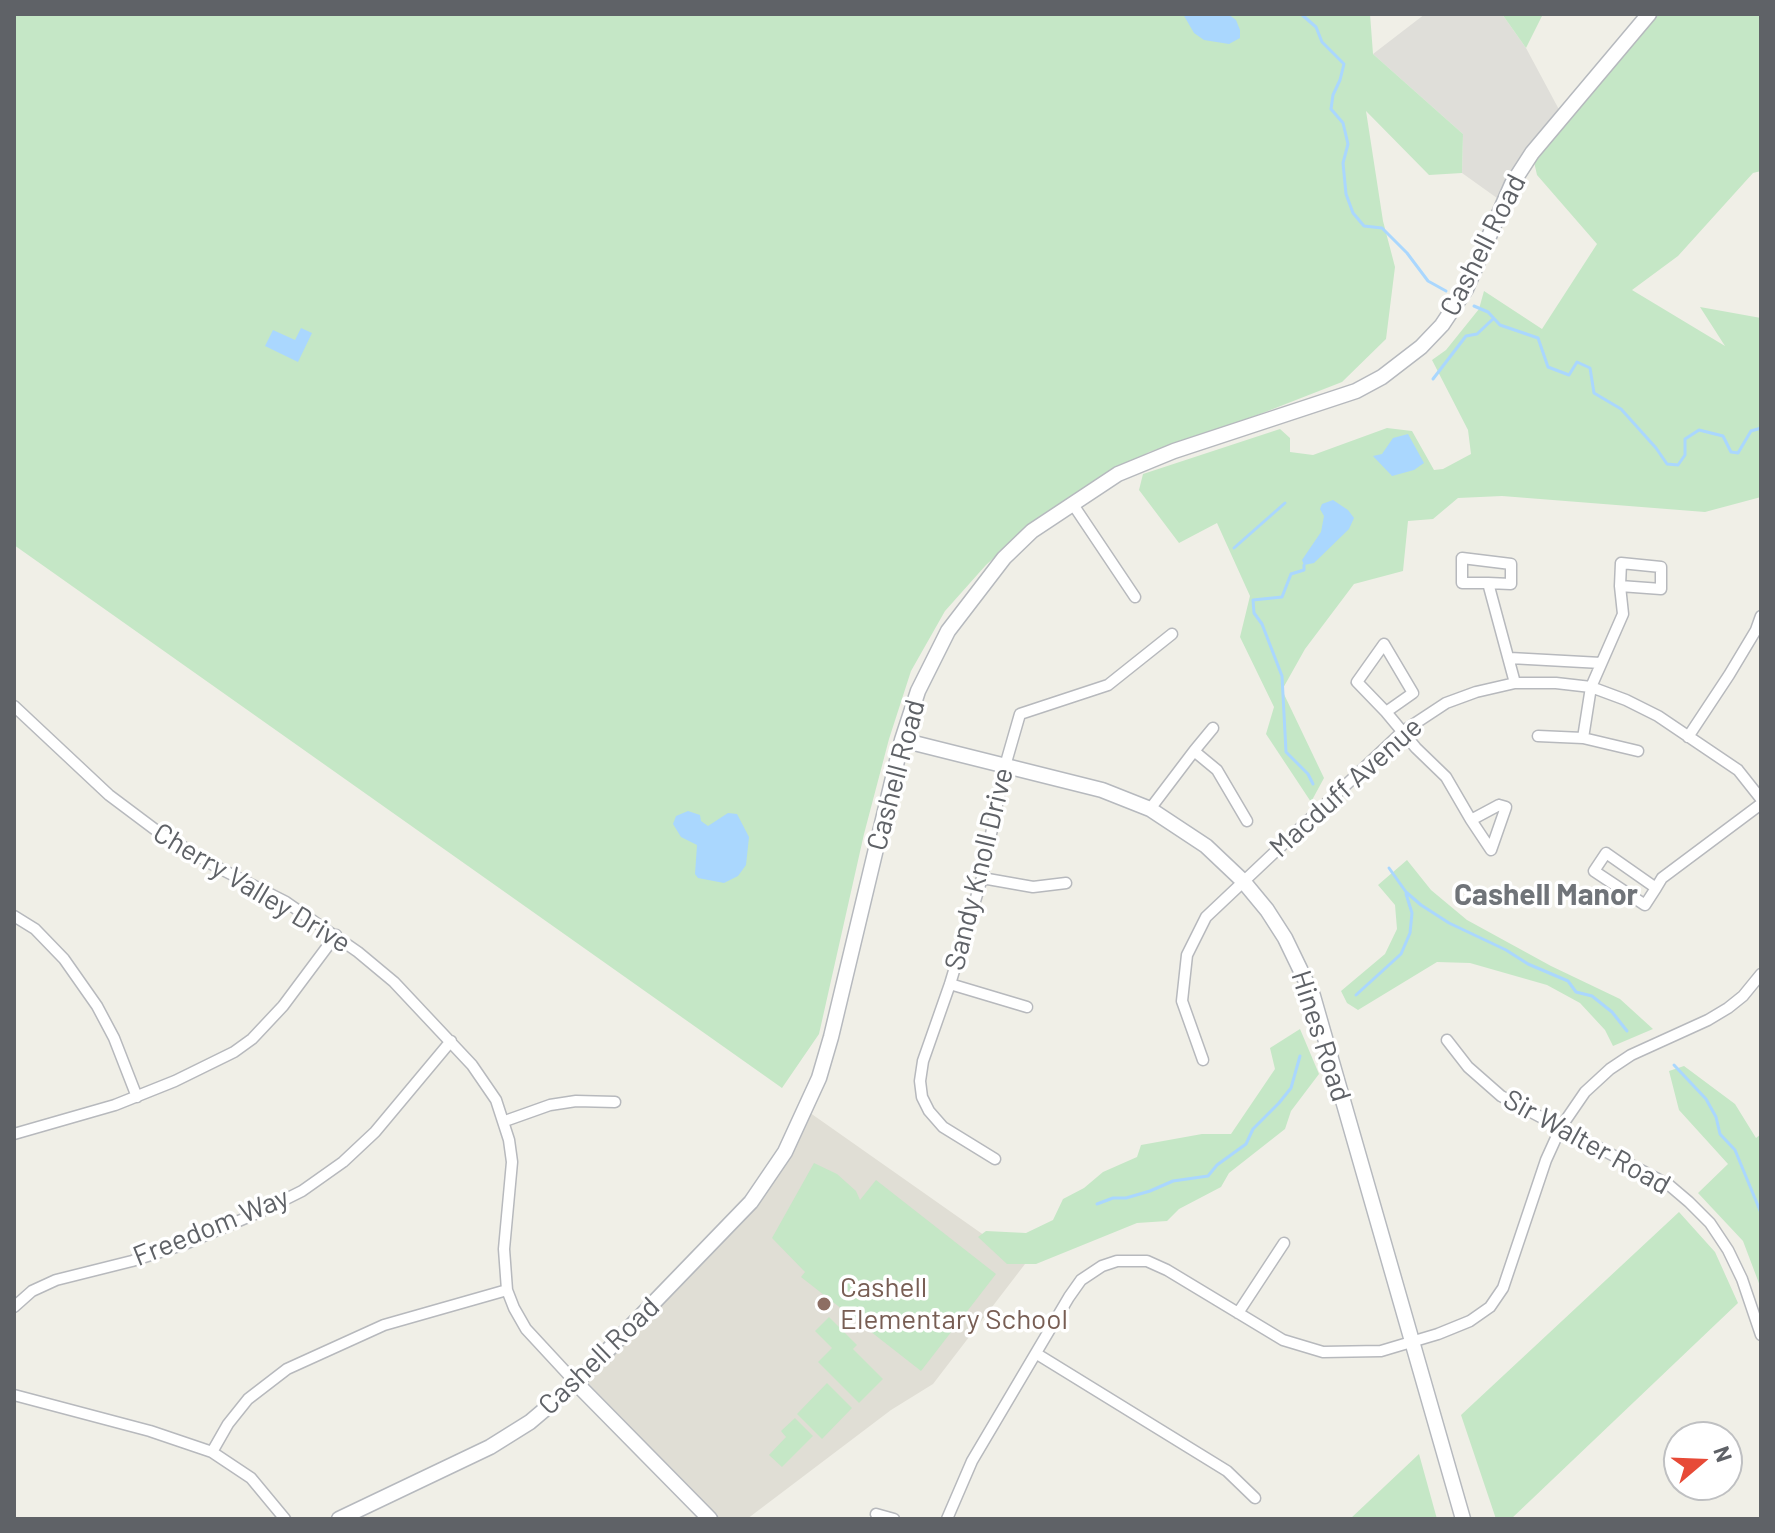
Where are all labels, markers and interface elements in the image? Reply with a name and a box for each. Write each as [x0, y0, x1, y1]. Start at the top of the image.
street label: Cashell Road [1433, 168, 1533, 322]
street label: Cashell Road [860, 696, 932, 854]
street label: Macduff Avenue [1263, 710, 1429, 864]
street label: Sandy Knoll Drive [938, 764, 1020, 974]
street label: Cherry Valley Drive [147, 816, 357, 960]
district label: Cashell Manor [1454, 877, 1638, 913]
street label: Hines Road [1284, 966, 1358, 1106]
street label: Sir Walter Road [1498, 1082, 1676, 1202]
street label: Freedom Way [128, 1181, 294, 1273]
place label: Cashell Elementary School [840, 1271, 1068, 1337]
street label: Cashell Road [532, 1290, 666, 1422]
marker: Cashell Elementary School [815, 1295, 833, 1313]
north arrow [1663, 1421, 1743, 1501]
text: N [1709, 1443, 1738, 1465]

